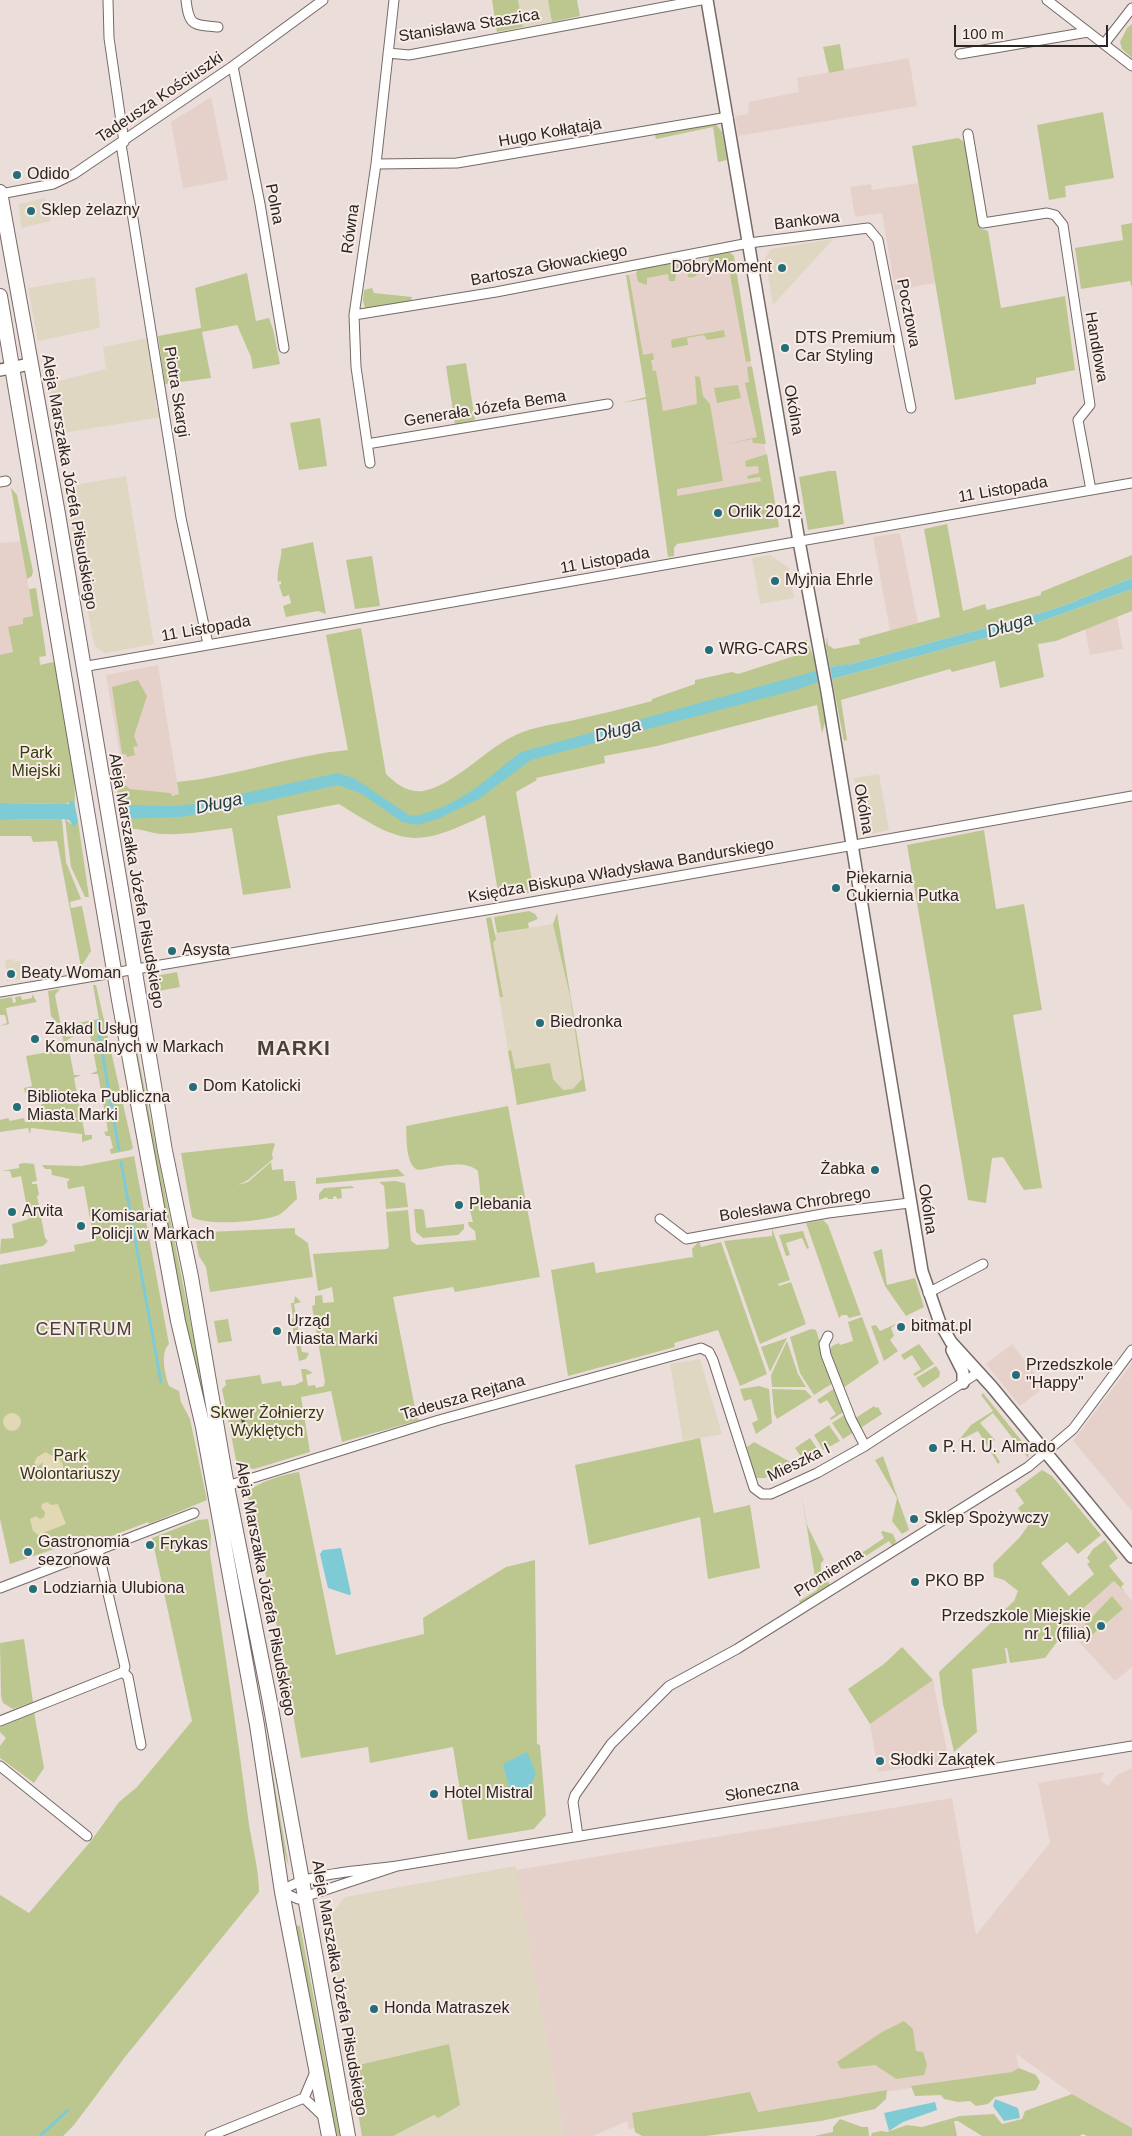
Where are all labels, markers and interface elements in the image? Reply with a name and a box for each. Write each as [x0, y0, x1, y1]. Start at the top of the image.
street label: Stanisława Staszica [397, 5, 541, 47]
scale bar [957, 15, 1111, 47]
text: 100 m [962, 25, 1004, 42]
street label: Tadeusza Kościuszki [93, 49, 227, 147]
street label: Hugo Kołłątaja [497, 115, 603, 151]
place label: Odido [27, 165, 70, 185]
marker: Odido [11, 169, 23, 181]
street label: Polna [261, 182, 287, 226]
place label: Sklep żelazny [41, 201, 140, 221]
street label: Równa [338, 203, 364, 255]
marker: Sklep żelazny [25, 205, 37, 217]
street label: Bankowa [773, 207, 841, 235]
street label: Bartosza Głowackiego [469, 241, 629, 291]
place label: DobryMoment [672, 258, 772, 278]
marker: DobryMoment [776, 262, 788, 274]
street label: Pocztowa [892, 277, 924, 349]
street label: Handlowa [1080, 310, 1112, 384]
place label: DTS Premium Car Styling [795, 329, 895, 367]
marker: DTS Premium Car Styling [779, 342, 791, 354]
street label: Piotra Skargi [159, 345, 193, 439]
street label: Aleja Marszałka Józefa Piłsudskiego [37, 353, 101, 611]
street label: Okólna [779, 383, 807, 437]
street label: Generała Józefa Bema [403, 387, 567, 431]
street label: 11 Listopada [957, 473, 1049, 507]
place label: Orlik 2012 [728, 503, 801, 523]
marker: Orlik 2012 [712, 507, 724, 519]
street label: 11 Listopada [559, 544, 651, 578]
place label: Myjnia Ehrle [785, 571, 873, 591]
marker: Myjnia Ehrle [769, 575, 781, 587]
water label: Długa [984, 609, 1036, 643]
street label: 11 Listopada [160, 612, 252, 646]
place label: WRG-CARS [719, 640, 808, 660]
marker: WRG-CARS [703, 644, 715, 656]
water label: Długa [592, 714, 644, 748]
park label: Park Miejski [12, 744, 60, 782]
street label: Aleja Marszałka Józefa Piłsudskiego [104, 752, 168, 1010]
street label: Okólna [849, 782, 877, 836]
water label: Długa [194, 789, 244, 819]
street label: Księdza Biskupa Władysława Bandurskiego [466, 835, 776, 907]
place label: Piekarnia Cukiernia Putka [846, 869, 959, 907]
marker: Piekarnia Cukiernia Putka [830, 882, 842, 894]
place label: Asysta [182, 941, 230, 961]
marker: Asysta [166, 945, 178, 957]
place label: Beaty Woman [21, 964, 121, 984]
marker: Beaty Woman [5, 968, 17, 980]
place label: Biedronka [550, 1013, 622, 1033]
marker: Biedronka [534, 1017, 546, 1029]
place label: Zakład Usług Komunalnych w Markach [45, 1020, 224, 1058]
marker: Zakład Usług Komunalnych w Markach [29, 1033, 41, 1045]
district label: MARKI [256, 1036, 332, 1062]
place label: Dom Katolicki [203, 1077, 301, 1097]
marker: Dom Katolicki [187, 1081, 199, 1093]
place label: Biblioteka Publiczna Miasta Marki [27, 1088, 170, 1126]
marker: Biblioteka Publiczna Miasta Marki [11, 1101, 23, 1113]
place label: Żabka [821, 1160, 865, 1180]
marker: Żabka [869, 1164, 881, 1176]
street label: Okólna [914, 1182, 940, 1236]
street label: Bolesława Chrobrego [718, 1184, 872, 1226]
place label: Plebania [469, 1195, 531, 1215]
marker: Plebania [453, 1199, 465, 1211]
place label: Arvita [22, 1202, 63, 1222]
marker: Arvita [6, 1206, 18, 1218]
place label: Komisariat Policji w Markach [91, 1207, 215, 1245]
marker: Komisariat Policji w Markach [75, 1220, 87, 1232]
place label: Urząd Miasta Marki [287, 1312, 378, 1350]
place label: bitmat.pl [911, 1317, 971, 1337]
district label: CENTRUM [35, 1319, 133, 1341]
marker: bitmat.pl [895, 1321, 907, 1333]
marker: Urząd Miasta Marki [271, 1325, 283, 1337]
place label: Przedszkole "Happy" [1026, 1356, 1113, 1394]
marker: Przedszkole "Happy" [1010, 1369, 1022, 1381]
street label: Tadeusza Rejtana [399, 1371, 527, 1425]
park label: Skwer Żołnierzy Wyklętych [210, 1404, 324, 1442]
place label: P. H. U. Almado [943, 1438, 1056, 1458]
street label: Mieszka I [764, 1440, 834, 1486]
marker: P. H. U. Almado [927, 1442, 939, 1454]
park label: Park Wolontariuszy [20, 1447, 120, 1485]
street label: Aleja Marszałka Józefa Piłsudskiego [231, 1460, 299, 1718]
place label: Sklep Spożywczy [924, 1509, 1048, 1529]
marker: Sklep Spożywczy [908, 1513, 920, 1525]
place label: Gastronomia sezonowa [38, 1533, 130, 1571]
place label: Frykas [160, 1535, 208, 1555]
marker: Frykas [144, 1539, 156, 1551]
street label: Promienna [791, 1544, 867, 1602]
marker: Gastronomia sezonowa [22, 1546, 34, 1558]
place label: PKO BP [925, 1572, 985, 1592]
marker: PKO BP [909, 1576, 921, 1588]
place label: Lodziarnia Ulubiona [43, 1579, 184, 1599]
marker: Lodziarnia Ulubiona [27, 1583, 39, 1595]
place label: Przedszkole Miejskie nr 1 (filia) [942, 1607, 1091, 1645]
marker: Przedszkole Miejskie nr 1 (filia) [1095, 1620, 1107, 1632]
place label: Słodki Zakątek [890, 1751, 995, 1771]
marker: Słodki Zakątek [874, 1755, 886, 1767]
street label: Słoneczna [724, 1776, 800, 1806]
place label: Hotel Mistral [444, 1784, 533, 1804]
marker: Hotel Mistral [428, 1788, 440, 1800]
street label: Aleja Marszałka Józefa Piłsudskiego [307, 1859, 371, 2117]
place label: Honda Matraszek [384, 1999, 509, 2019]
marker: Honda Matraszek [368, 2003, 380, 2015]

